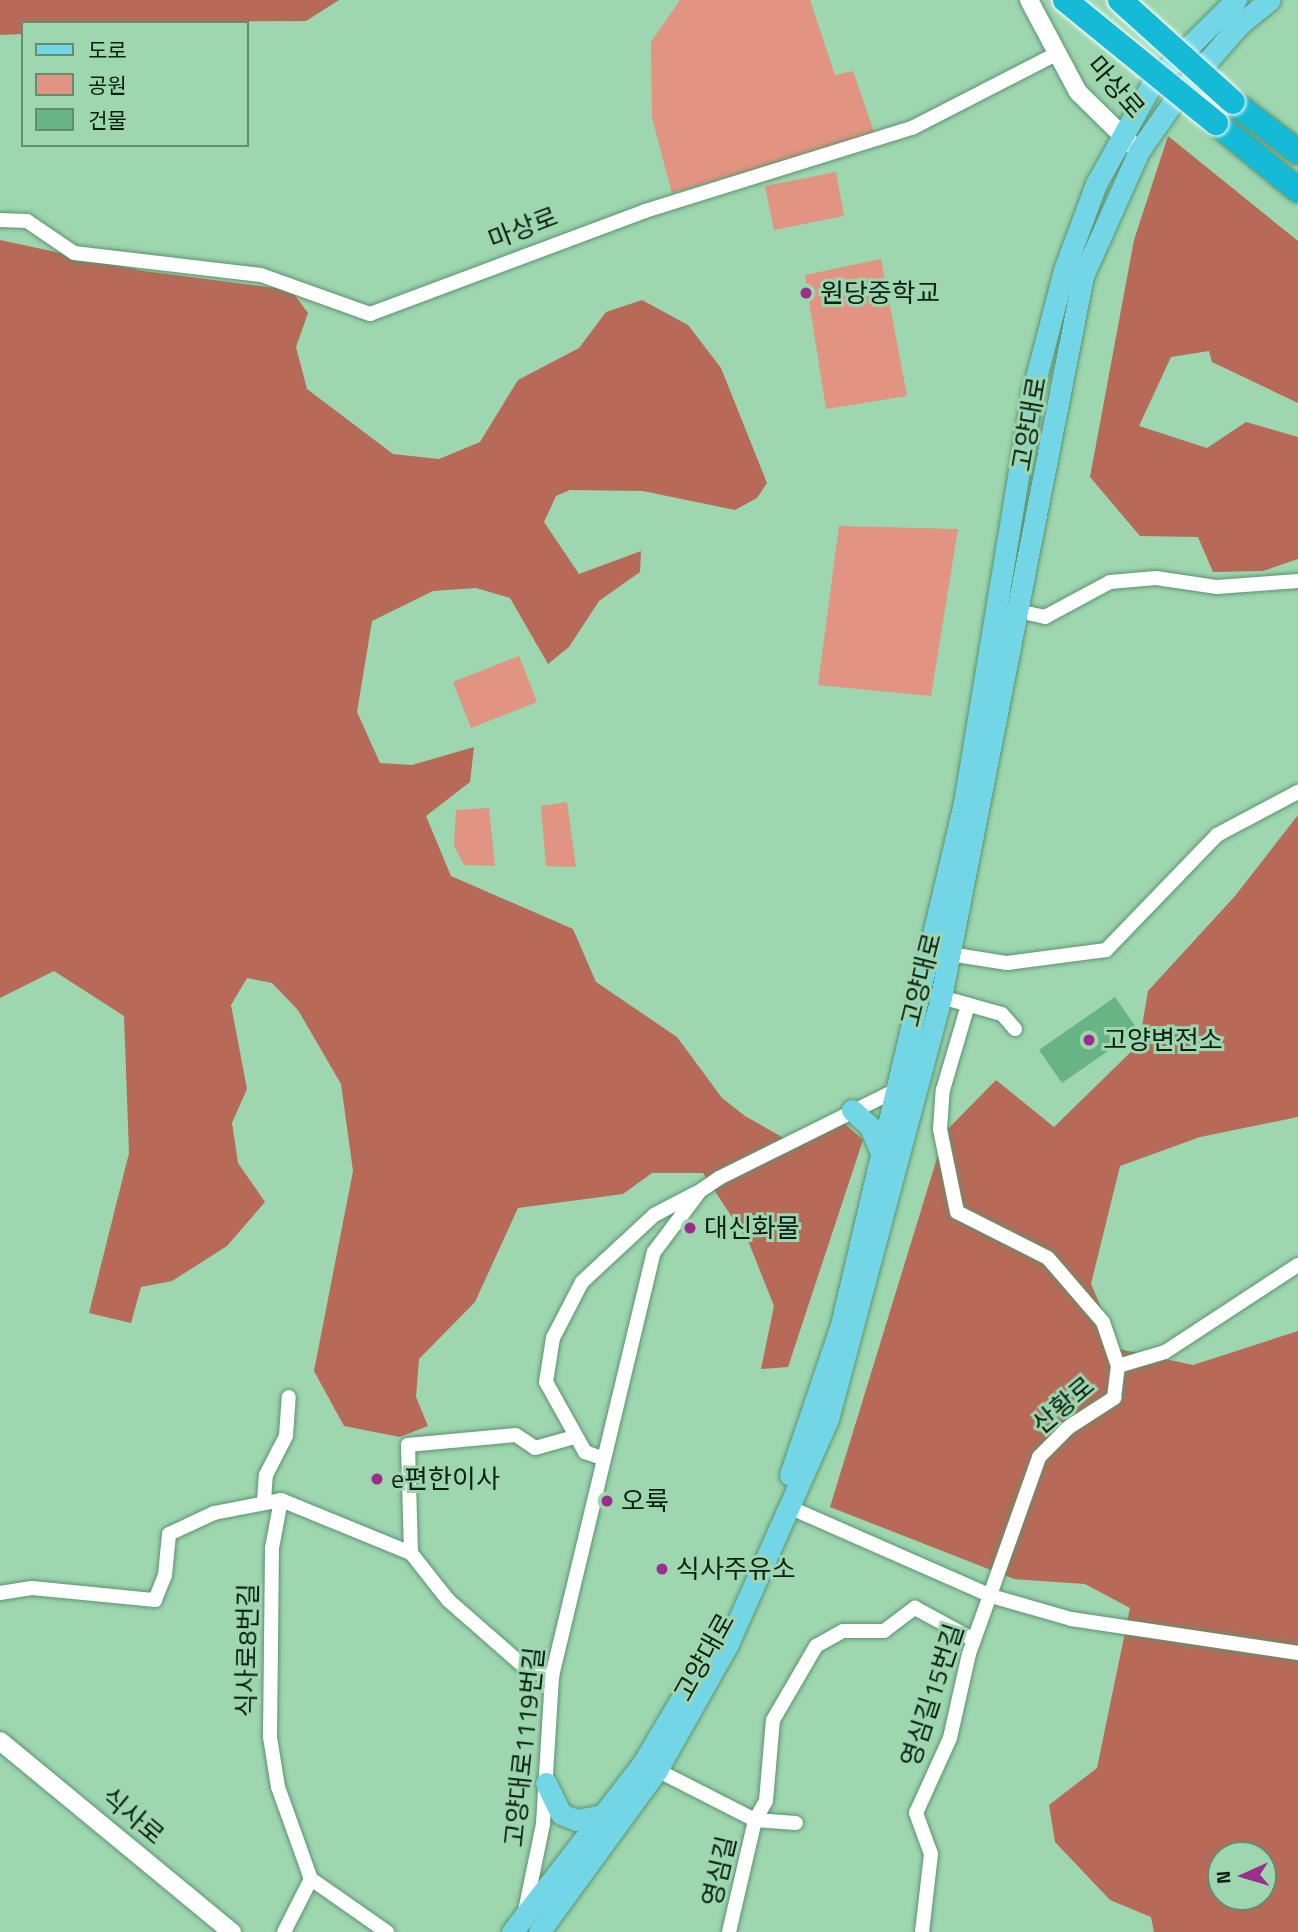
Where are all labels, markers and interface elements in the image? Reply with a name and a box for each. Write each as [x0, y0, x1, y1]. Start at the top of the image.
legend [21, 21, 248, 147]
text: 도로 [88, 34, 127, 66]
street label: 마상로 [1081, 50, 1151, 124]
text: 공원 [88, 69, 127, 101]
text: 건물 [88, 104, 127, 136]
street label: 마상로 [484, 201, 562, 255]
place label: 원당중학교 [820, 277, 940, 309]
marker: 원당중학교 [798, 285, 814, 301]
street label: 고양대로 [1005, 374, 1053, 474]
street label: 고양대로 [894, 930, 948, 1030]
place label: 고양변전소 [1103, 1024, 1223, 1056]
marker: 고양변전소 [1081, 1032, 1097, 1048]
place label: 대신화물 [704, 1212, 800, 1244]
marker: 대신화물 [682, 1220, 698, 1236]
street label: 산황로 [1025, 1370, 1101, 1440]
place label: e편한이사 [391, 1463, 500, 1495]
marker: e편한이사 [369, 1471, 385, 1487]
place label: 오륙 [621, 1485, 669, 1517]
marker: 오륙 [599, 1493, 615, 1509]
place label: 식사주유소 [676, 1553, 796, 1585]
marker: 식사주유소 [654, 1561, 670, 1577]
street label: 식사로8번길 [230, 1583, 264, 1717]
street label: 고양대로 [667, 1608, 741, 1706]
street label: 영심길15번길 [894, 1619, 970, 1771]
street label: 고양대로1119번길 [498, 1645, 550, 1849]
street label: 식사로 [95, 1781, 171, 1851]
street label: 영심길 [696, 1833, 742, 1909]
north arrow [1207, 1841, 1277, 1911]
text: N [1208, 1870, 1237, 1885]

